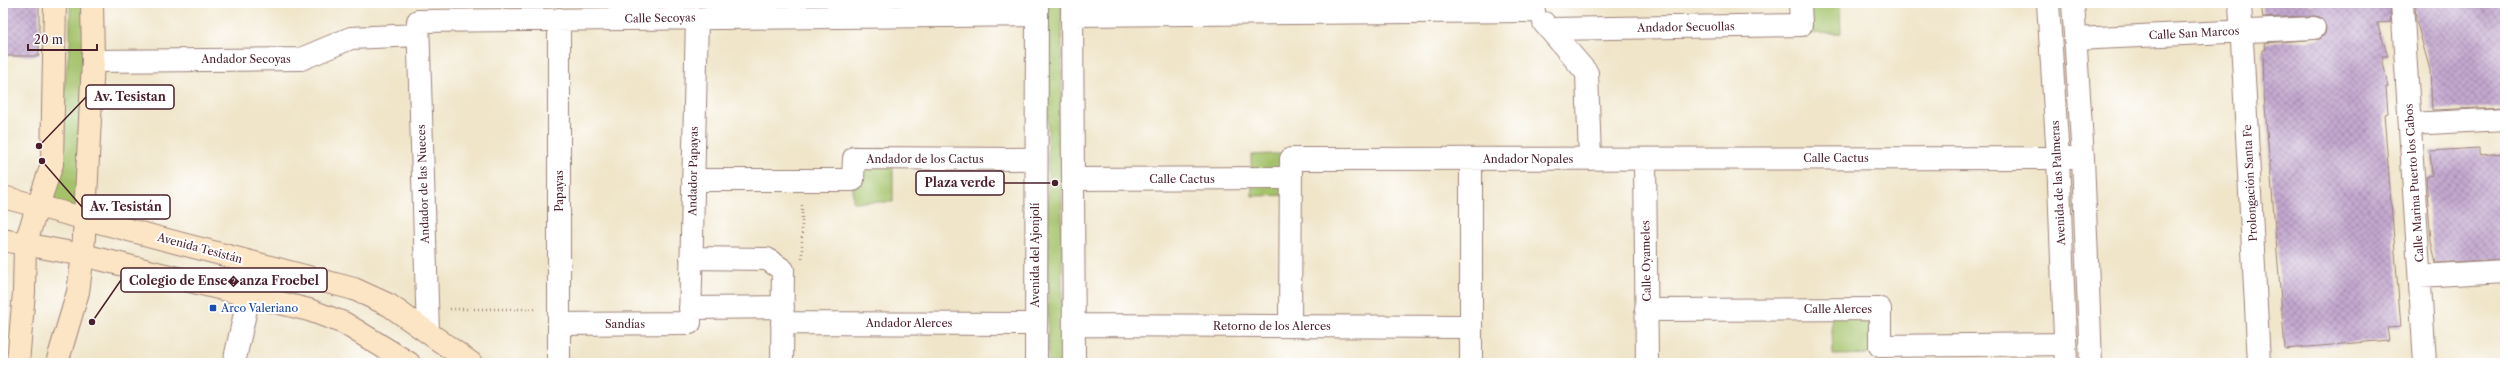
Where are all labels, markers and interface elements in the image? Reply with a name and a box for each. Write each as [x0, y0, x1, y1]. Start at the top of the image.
street label: Calle Secoyas [624, 10, 696, 26]
street label: Andador Secuollas [1636, 19, 1735, 35]
street label: Calle San Marcos [2148, 24, 2240, 42]
scale bar [28, 26, 97, 52]
text: 20 m [34, 32, 63, 47]
street label: Andador Secoyas [200, 52, 291, 66]
callout: Av. Tesistan [86, 85, 174, 109]
text: Av. Tesistan [93, 89, 167, 104]
street label: Calle Marina Puerto los Cabos [2401, 103, 2427, 263]
street label: Avenida de las Palmeras [2048, 120, 2068, 247]
street label: Andador de las Nueces [414, 124, 432, 245]
street label: Prolongación Santa Fe [2240, 124, 2260, 242]
street label: Andador Papayas [685, 126, 701, 217]
street label: Calle Cactus [1803, 151, 1869, 165]
street label: Andador de los Cactus [865, 152, 984, 166]
street label: Andador Nopales [1482, 152, 1574, 166]
street label: Papayas [552, 170, 566, 212]
callout: Plaza verde [916, 171, 1004, 195]
street label: Calle Cactus [1149, 172, 1215, 186]
text: Plaza verde [925, 175, 995, 190]
callout: Av. Tesistán [82, 195, 170, 219]
text: Av. Tesistán [89, 199, 163, 214]
street label: Avenida del Ajonjolí [1028, 202, 1042, 308]
street label: Calle Oyameles [1638, 220, 1654, 302]
street label: Avenida Tesistán [155, 230, 244, 266]
callout: Colegio de Ense�anza Froebel [121, 268, 327, 292]
text: Colegio de Ense�anza Froebel [129, 273, 319, 288]
place label: Arco Valeriano [220, 301, 299, 315]
street label: Calle Alerces [1804, 302, 1872, 316]
marker: Arco Valeriano [208, 303, 218, 313]
street label: Andador Alerces [865, 316, 953, 330]
street label: Sandías [605, 317, 645, 331]
street label: Retorno de los Alerces [1213, 319, 1331, 333]

